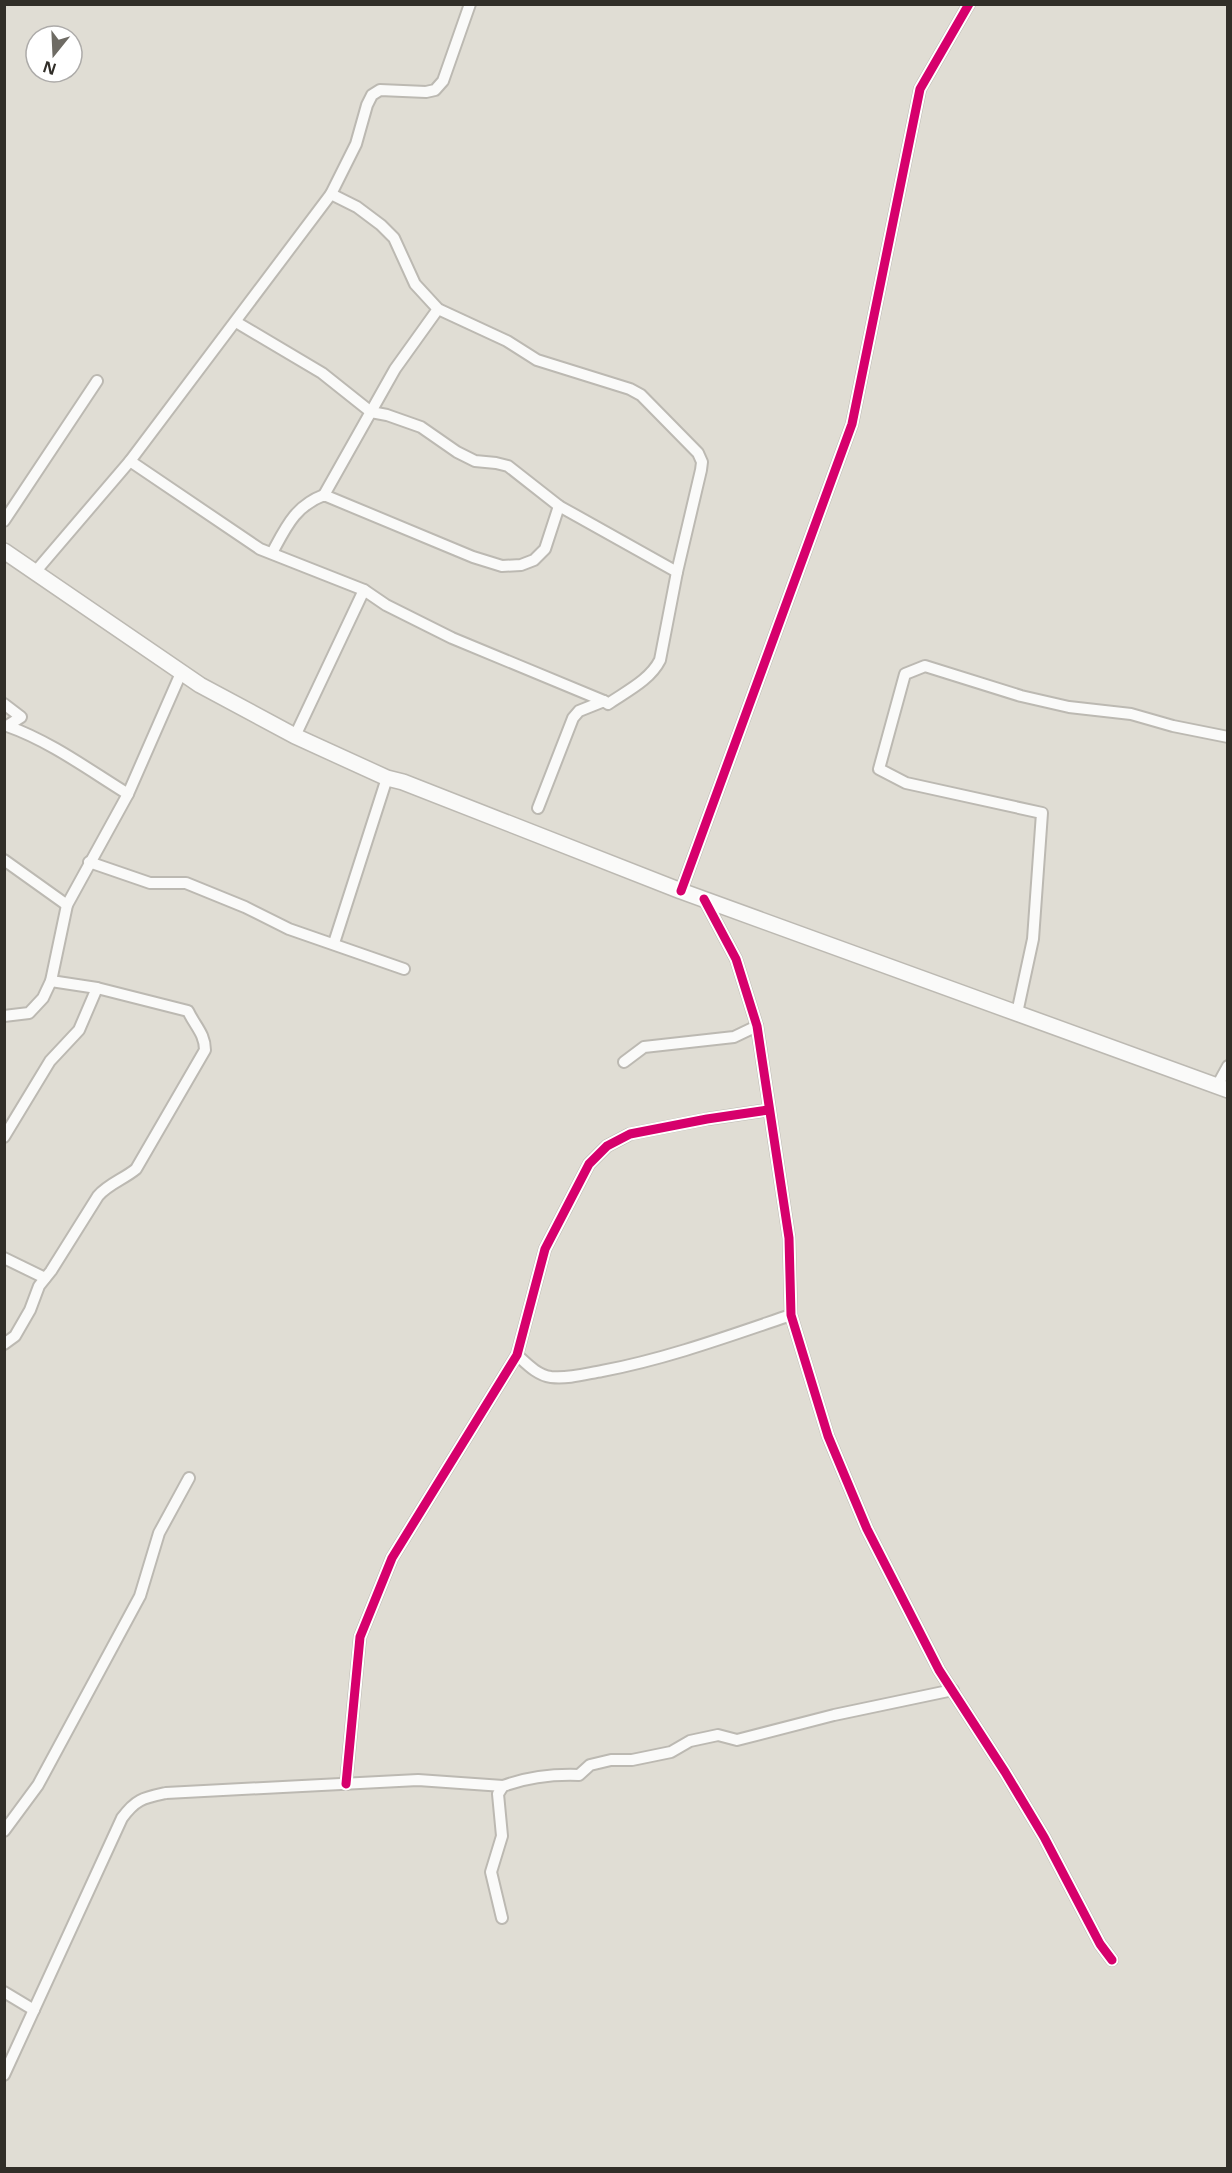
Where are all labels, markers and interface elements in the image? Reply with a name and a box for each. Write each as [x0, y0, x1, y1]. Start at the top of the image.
north arrow [24, 24, 84, 84]
text: N [40, 56, 59, 81]

